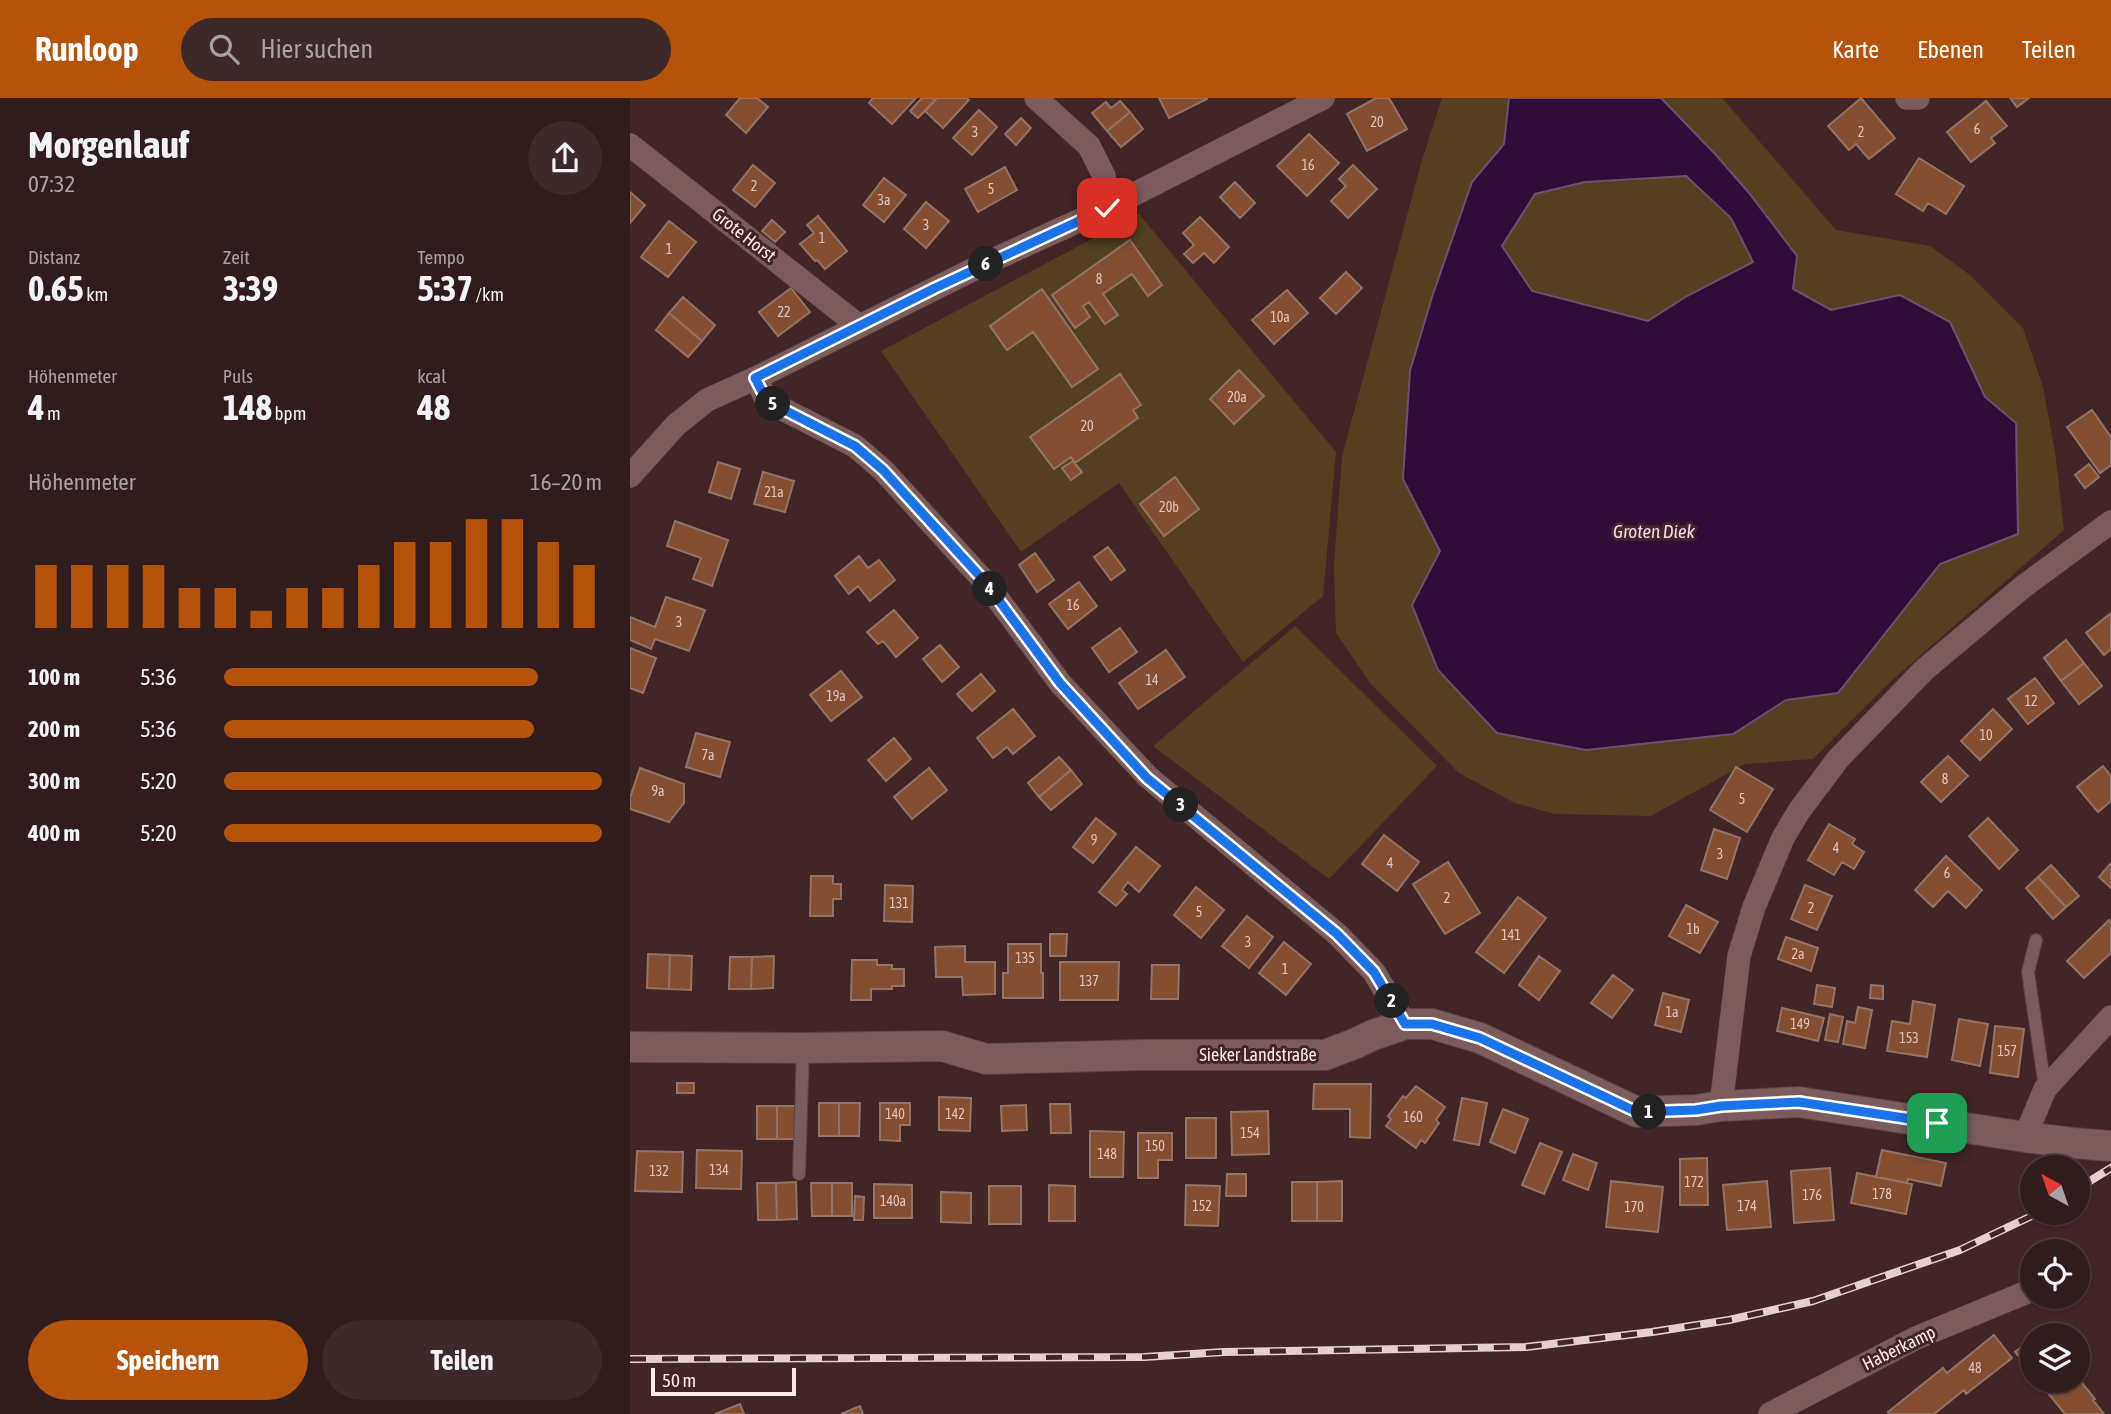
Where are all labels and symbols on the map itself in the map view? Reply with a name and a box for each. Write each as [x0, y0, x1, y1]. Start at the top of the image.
house number: 20 [1370, 114, 1384, 130]
house number: 6 [1974, 121, 1981, 137]
house number: 3 [972, 124, 978, 140]
house number: 2 [1858, 124, 1864, 140]
house number: 16 [1301, 157, 1315, 173]
house number: 2 [751, 178, 757, 194]
pin [1077, 178, 1137, 238]
house number: 5 [988, 181, 994, 197]
house number: 3a [877, 192, 891, 208]
street label: Grote Horst [708, 203, 780, 266]
house number: 3 [923, 217, 929, 233]
house number: 1 [819, 230, 825, 246]
house number: 1 [666, 241, 672, 257]
pin: 6 [968, 246, 1004, 282]
house number: 8 [1096, 271, 1103, 287]
house number: 22 [777, 304, 791, 320]
house number: 10a [1270, 309, 1290, 325]
pin: 5 [755, 386, 790, 422]
house number: 20a [1227, 389, 1247, 405]
house number: 20 [1080, 418, 1094, 434]
house number: 21a [764, 484, 784, 500]
house number: 20b [1159, 499, 1179, 515]
water label: Groten Diek [1613, 520, 1696, 542]
pin: 4 [972, 572, 1008, 606]
house number: 16 [1066, 597, 1080, 613]
house number: 3 [676, 614, 682, 630]
house number: 14 [1145, 672, 1159, 688]
house number: 19a [826, 688, 846, 704]
house number: 12 [2024, 693, 2038, 709]
house number: 10 [1979, 727, 1993, 743]
house number: 7a [701, 747, 715, 763]
house number: 8 [1942, 771, 1949, 787]
house number: 9a [651, 783, 665, 799]
pin: 3 [1164, 788, 1198, 822]
house number: 5 [1739, 791, 1745, 807]
house number: 9 [1091, 832, 1097, 848]
house number: 4 [1833, 840, 1840, 856]
house number: 3 [1717, 846, 1723, 862]
house number: 4 [1387, 855, 1394, 871]
house number: 6 [1944, 865, 1951, 881]
house number: 2 [1444, 890, 1450, 906]
house number: 131 [889, 895, 909, 911]
house number: 2 [1808, 900, 1814, 916]
house number: 5 [1196, 904, 1202, 920]
house number: 1b [1686, 921, 1700, 937]
house number: 141 [1501, 927, 1521, 943]
house number: 3 [1245, 934, 1251, 950]
house number: 2a [1791, 946, 1805, 962]
house number: 135 [1015, 950, 1035, 966]
house number: 1 [1282, 961, 1288, 977]
house number: 137 [1079, 973, 1099, 989]
pin: 2 [1374, 984, 1410, 1018]
house number: 1a [1665, 1004, 1679, 1020]
house number: 149 [1790, 1016, 1810, 1032]
house number: 153 [1899, 1030, 1919, 1046]
house number: 157 [1997, 1043, 2017, 1059]
street label: Sieker Landstraße [1199, 1044, 1317, 1065]
pin [1907, 1093, 1967, 1153]
pin: 1 [1632, 1094, 1666, 1130]
house number: 140 [885, 1106, 905, 1122]
house number: 142 [945, 1106, 965, 1122]
house number: 160 [1403, 1109, 1423, 1125]
house number: 154 [1240, 1125, 1260, 1141]
house number: 150 [1145, 1138, 1165, 1154]
house number: 148 [1097, 1146, 1117, 1162]
north arrow [2020, 1155, 2090, 1225]
house number: 134 [709, 1162, 729, 1178]
house number: 132 [649, 1163, 669, 1179]
house number: 172 [1684, 1174, 1704, 1190]
house number: 178 [1872, 1186, 1892, 1202]
house number: 176 [1802, 1187, 1822, 1203]
house number: 140a [880, 1193, 906, 1209]
house number: 152 [1192, 1198, 1212, 1214]
house number: 174 [1737, 1198, 1757, 1214]
house number: 170 [1624, 1199, 1644, 1215]
street label: Haberkamp [1859, 1321, 1939, 1374]
house number: 48 [1968, 1360, 1982, 1376]
scale bar [651, 1365, 796, 1397]

